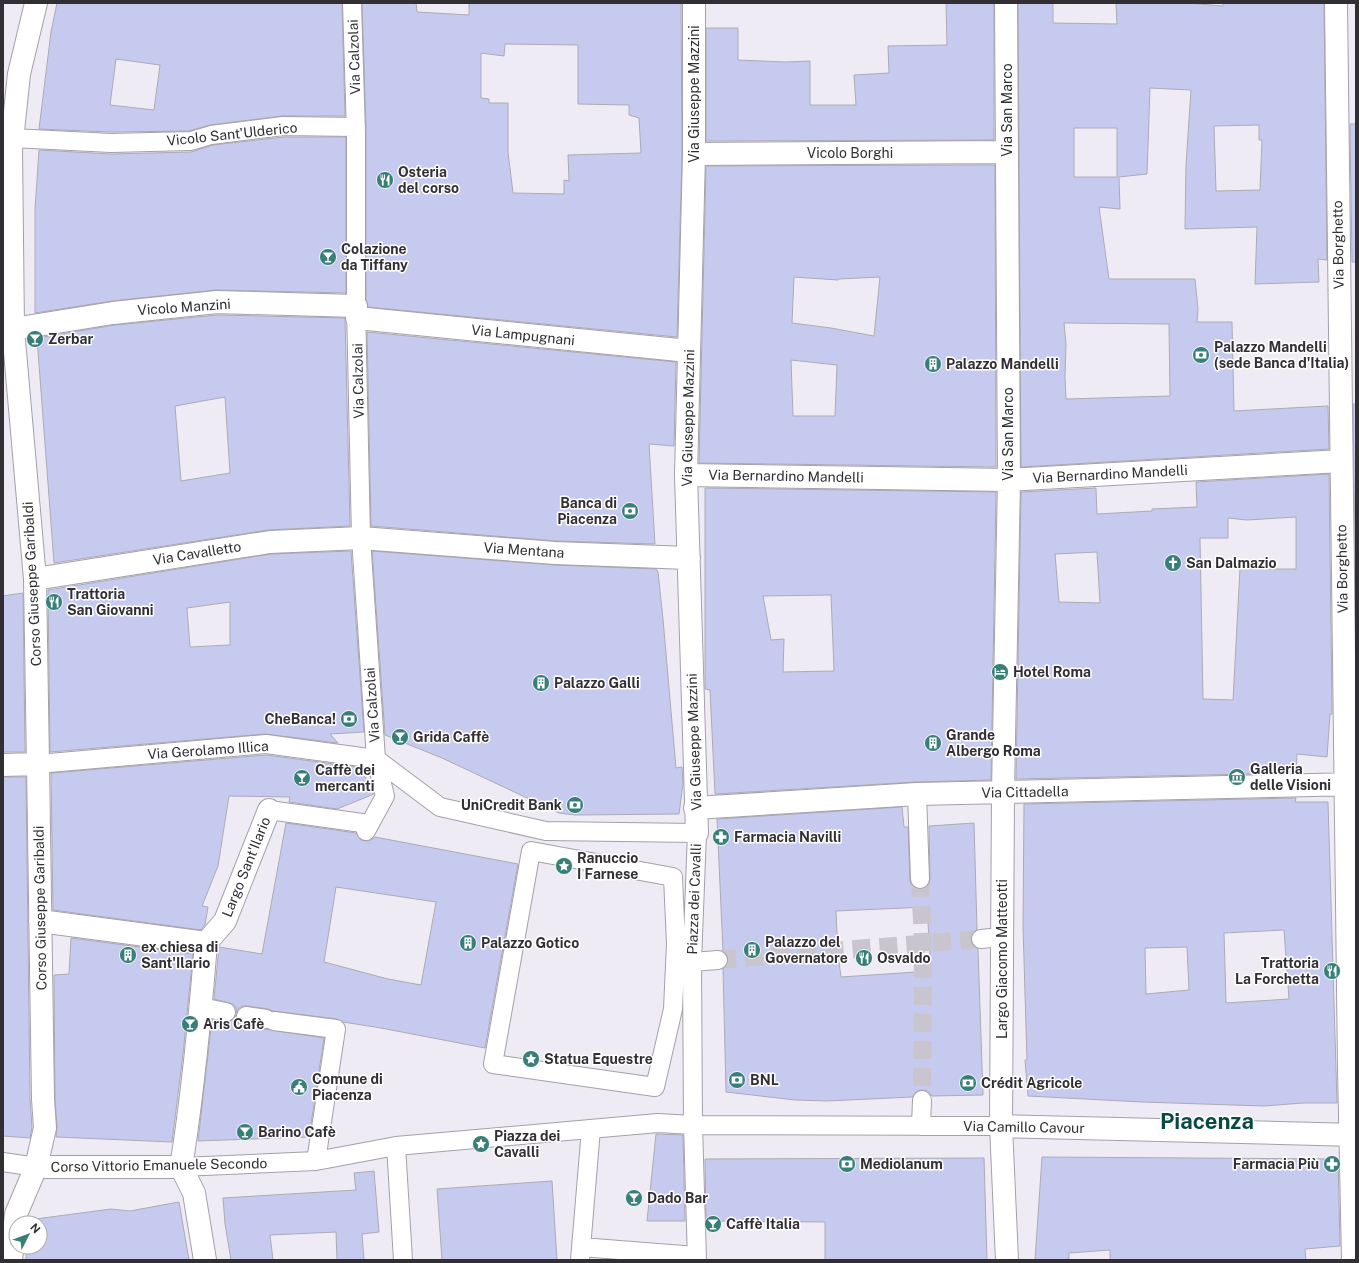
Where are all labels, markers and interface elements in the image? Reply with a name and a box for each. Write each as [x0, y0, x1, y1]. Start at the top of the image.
street label: Via Calzolai [345, 19, 363, 95]
street label: Via Giuseppe Mazzini [686, 25, 702, 163]
street label: Via San Marco [999, 63, 1015, 157]
street label: Vicolo Sant'Ulderico [166, 119, 298, 149]
street label: Vicolo Borghi [807, 145, 893, 161]
place label: Osteria del corso [398, 164, 459, 196]
restaurant icon: Osteria del corso [375, 170, 395, 190]
street label: Via Borghetto [1329, 200, 1347, 290]
place label: Colazione da Tiffany [341, 241, 408, 273]
bar icon: Colazione da Tiffany [318, 247, 338, 267]
street label: Vicolo Manzini [137, 296, 231, 318]
street label: Via Lampugnani [470, 322, 576, 348]
bar icon: Zerbar [25, 329, 45, 349]
place label: Zerbar [48, 331, 93, 347]
place label: Palazzo Mandelli (sede Banca d'Italia) [1214, 339, 1349, 371]
street label: Via Calzolai [349, 343, 367, 419]
bank icon: Palazzo Mandelli (sede Banca d'Italia) [1191, 345, 1211, 365]
street label: Via Giuseppe Mazzini [679, 349, 697, 487]
building icon: Palazzo Mandelli [923, 354, 943, 374]
place label: Palazzo Mandelli [946, 356, 1059, 372]
street label: Via San Marco [1000, 387, 1016, 481]
street label: Via Bernardino Mandelli [1032, 462, 1188, 486]
street label: Via Bernardino Mandelli [708, 467, 864, 485]
place label: Banca di Piacenza [557, 495, 617, 527]
street label: Corso Giuseppe Garibaldi [20, 501, 44, 667]
bank icon: Banca di Piacenza [620, 501, 640, 521]
street label: Via Borghetto [1333, 524, 1351, 614]
street label: Via Cavalletto [152, 538, 242, 568]
street label: Via Mentana [483, 539, 565, 561]
church icon: San Dalmazio [1163, 553, 1183, 573]
place label: San Dalmazio [1186, 555, 1277, 571]
place label: Trattoria San Giovanni [67, 586, 154, 618]
restaurant icon: Trattoria San Giovanni [44, 592, 64, 612]
hotel icon: Hotel Roma [990, 662, 1010, 682]
place label: Hotel Roma [1013, 664, 1091, 680]
street label: Via Calzolai [361, 667, 383, 743]
building icon: Palazzo Galli [531, 673, 551, 693]
street label: Via Giuseppe Mazzini [684, 673, 704, 811]
place label: Palazzo Galli [554, 675, 640, 691]
bank icon: CheBanca! [339, 709, 359, 729]
place label: CheBanca! [264, 711, 336, 727]
bar icon: Grida Caffè [390, 727, 410, 747]
place label: Grande Albergo Roma [946, 727, 1041, 759]
place label: Grida Caffè [413, 729, 489, 745]
building icon: Grande Albergo Roma [923, 733, 943, 753]
street label: Via Gerolamo Illica [147, 738, 269, 762]
place label: Galleria delle Visioni [1250, 761, 1331, 793]
place label: Caffè dei mercanti [315, 762, 375, 794]
museum icon: Galleria delle Visioni [1227, 767, 1247, 787]
bar icon: Caffè dei mercanti [292, 768, 312, 788]
street label: Via Cittadella [981, 783, 1069, 801]
bank icon: UniCredit Bank [565, 795, 585, 815]
place label: UniCredit Bank [461, 797, 562, 813]
street label: Largo Sant'Ilario [219, 814, 273, 919]
street label: Corso Giuseppe Garibaldi [31, 825, 49, 991]
pharmacy icon: Farmacia Navilli [711, 827, 731, 847]
place label: Farmacia Navilli [734, 829, 841, 845]
street label: Piazza dei Cavalli [684, 843, 704, 955]
place label: Ranuccio I Farnese [577, 850, 638, 882]
place icon: Ranuccio I Farnese [554, 856, 574, 876]
street label: Largo Giacomo Matteotti [994, 879, 1010, 1039]
building icon: Palazzo Gotico [458, 933, 478, 953]
place label: Palazzo del Governatore [765, 934, 848, 966]
place label: Palazzo Gotico [481, 935, 579, 951]
place label: ex chiesa di Sant'Ilario [141, 939, 218, 971]
building icon: Palazzo del Governatore [742, 940, 762, 960]
building icon: ex chiesa di Sant'Ilario [118, 945, 138, 965]
restaurant icon: Osvaldo [854, 948, 874, 968]
place label: Osvaldo [877, 950, 931, 966]
place label: Trattoria La Forchetta [1235, 955, 1319, 987]
restaurant icon: Trattoria La Forchetta [1322, 961, 1342, 981]
bar icon: Aris Cafè [180, 1014, 200, 1034]
place label: Aris Cafè [203, 1016, 264, 1032]
place icon: Statua Equestre [521, 1049, 541, 1069]
place label: Statua Equestre [544, 1051, 653, 1067]
bank icon: BNL [727, 1070, 747, 1090]
place label: Comune di Piacenza [312, 1071, 383, 1103]
place label: BNL [750, 1072, 779, 1088]
bank icon: Crédit Agricole [958, 1073, 978, 1093]
place label: Crédit Agricole [981, 1075, 1082, 1091]
public building icon: Comune di Piacenza [289, 1077, 309, 1097]
district label: Piacenza [1160, 1108, 1254, 1134]
street label: Via Camillo Cavour [963, 1118, 1085, 1136]
bar icon: Barino Cafè [235, 1122, 255, 1142]
place label: Barino Cafè [258, 1124, 336, 1140]
place label: Piazza dei Cavalli [494, 1128, 560, 1160]
place icon: Piazza dei Cavalli [471, 1134, 491, 1154]
bank icon: Mediolanum [837, 1154, 857, 1174]
pharmacy icon: Farmacia Più [1322, 1154, 1342, 1174]
street label: Corso Vittorio Emanuele Secondo [51, 1155, 268, 1175]
place label: Mediolanum [860, 1156, 943, 1172]
place label: Farmacia Più [1233, 1156, 1319, 1172]
bar icon: Dado Bar [624, 1188, 644, 1208]
place label: Dado Bar [647, 1190, 708, 1206]
bar icon: Caffè Italia [703, 1214, 723, 1234]
north arrow [8, 1215, 48, 1255]
place label: Caffè Italia [726, 1216, 800, 1232]
text: N [28, 1221, 43, 1236]

